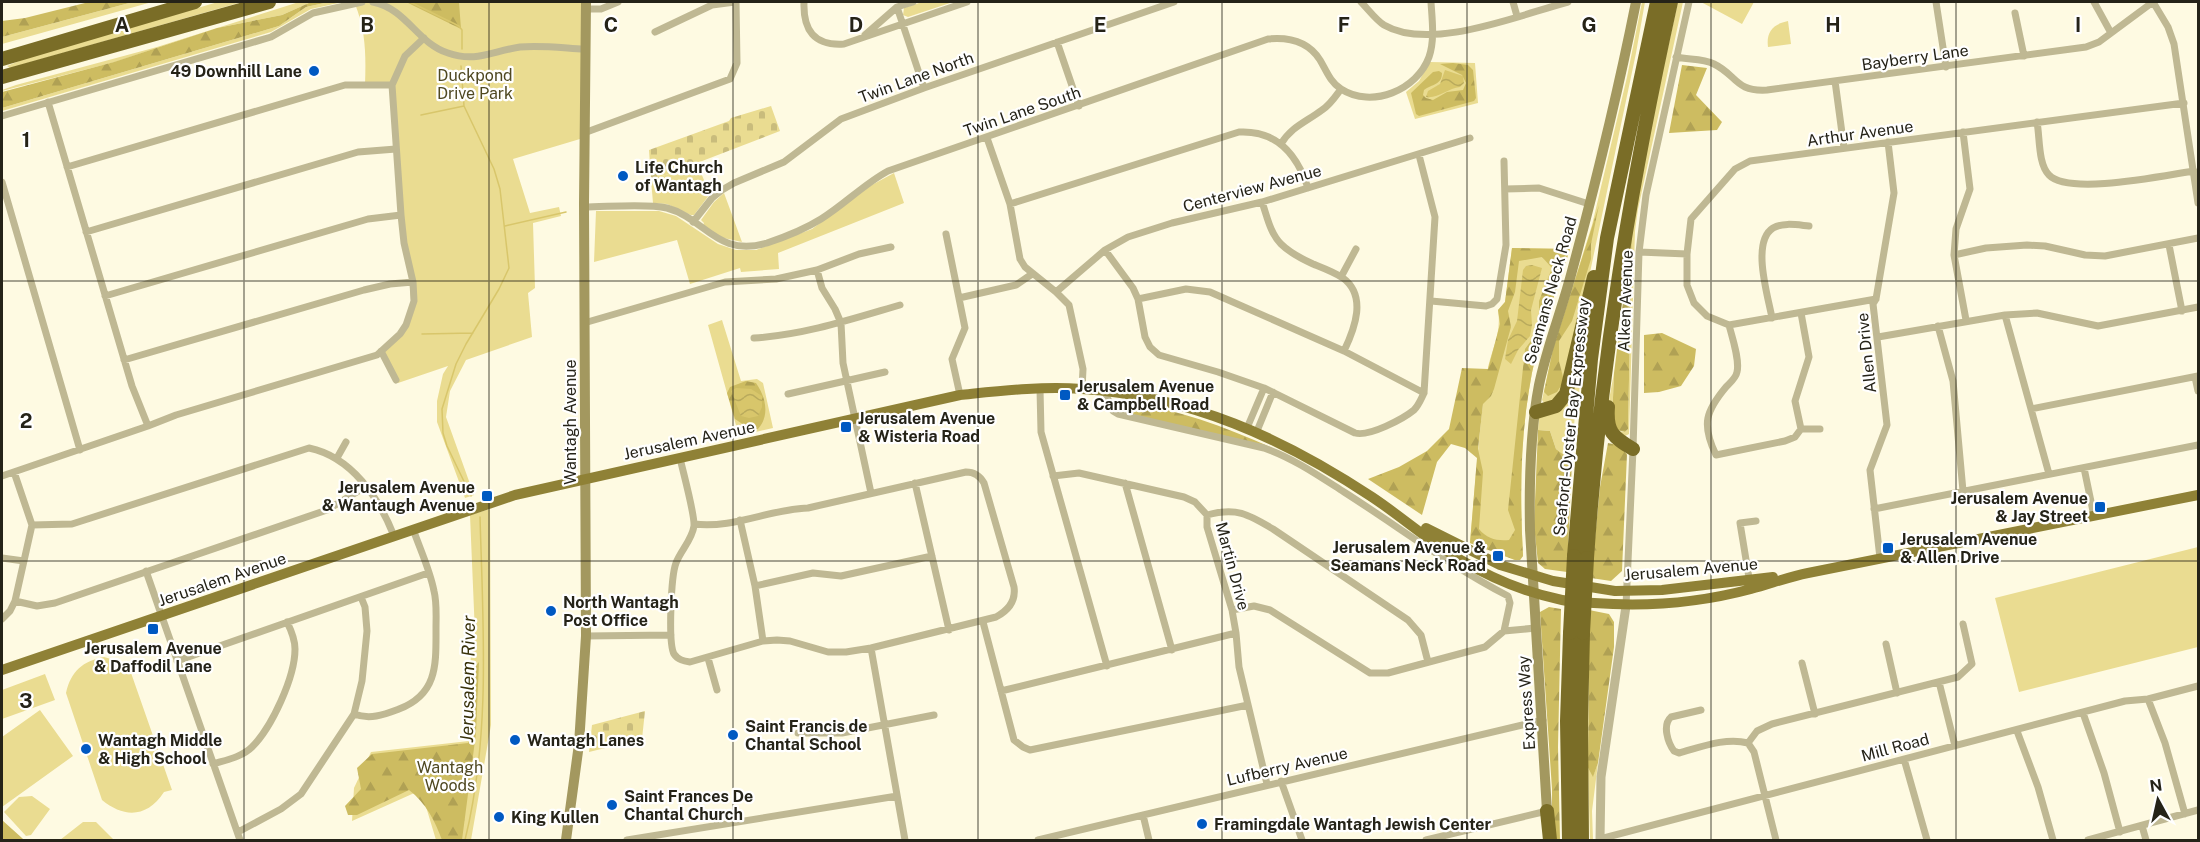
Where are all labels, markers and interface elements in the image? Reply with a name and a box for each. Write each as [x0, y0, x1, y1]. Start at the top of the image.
text: A [115, 13, 129, 37]
text: B [360, 13, 374, 37]
text: C [604, 13, 618, 37]
text: D [849, 13, 863, 37]
text: E [1094, 13, 1106, 37]
text: F [1338, 13, 1350, 37]
text: G [1581, 13, 1597, 37]
text: H [1825, 13, 1841, 37]
text: I [2075, 13, 2081, 37]
street label: Bayberry Lane [1860, 41, 1970, 74]
street label: Twin Lane North [856, 48, 976, 107]
place label: 49 Downhill Lane [170, 62, 302, 81]
marker: 49 Downhill Lane [307, 64, 321, 78]
park label: Duckpond Drive Park [437, 66, 513, 103]
street label: Twin Lane South [961, 82, 1083, 140]
street label: Arthur Avenue [1806, 117, 1915, 150]
text: 1 [22, 128, 30, 152]
place label: Life Church of Wantagh [635, 158, 723, 195]
street label: Centerview Avenue [1181, 161, 1324, 216]
marker: Life Church of Wantagh [616, 169, 630, 183]
street label: Seamans Neck Road [1520, 214, 1581, 366]
street label: Alken Avenue [1614, 250, 1637, 352]
street label: Seaford-Oyster Bay Expressway [1550, 297, 1593, 537]
street label: Allen Drive [1853, 312, 1880, 394]
street label: Wantagh Avenue [561, 359, 580, 485]
place label: Jerusalem Avenue & Campbell Road [1077, 377, 1214, 414]
marker: Jerusalem Avenue & Campbell Road [1058, 388, 1072, 402]
text: 2 [20, 409, 32, 433]
place label: Jerusalem Avenue & Wisteria Road [858, 409, 995, 446]
street label: Jerusalem Avenue [622, 417, 757, 464]
marker: Jerusalem Avenue & Wisteria Road [839, 420, 853, 434]
place label: Jerusalem Avenue & Wantaugh Avenue [322, 478, 475, 515]
marker: Jerusalem Avenue & Wantaugh Avenue [480, 489, 494, 503]
place label: Jerusalem Avenue & Jay Street [1951, 489, 2088, 526]
marker: Jerusalem Avenue & Jay Street [2093, 500, 2107, 514]
street label: Martin Drive [1212, 520, 1253, 612]
place label: Jerusalem Avenue & Allen Drive [1900, 530, 2037, 567]
place label: Jerusalem Avenue & Seamans Neck Road [1330, 538, 1486, 575]
marker: Jerusalem Avenue & Allen Drive [1881, 541, 1895, 555]
street label: Jerusalem Avenue [156, 549, 289, 610]
marker: Jerusalem Avenue & Seamans Neck Road [1491, 549, 1505, 563]
street label: Jerusalem Avenue [1623, 554, 1759, 585]
place label: North Wantagh Post Office [563, 593, 679, 630]
marker: North Wantagh Post Office [544, 604, 558, 618]
water label: Jerusalem River [456, 615, 479, 743]
marker: Jerusalem Avenue & Daffodil Lane [146, 622, 160, 636]
place label: Jerusalem Avenue & Daffodil Lane [84, 639, 222, 676]
street label: Express Way [1514, 655, 1539, 751]
text: 3 [19, 689, 33, 713]
place label: Saint Francis de Chantal School [745, 717, 867, 754]
marker: Saint Francis de Chantal School [726, 728, 740, 742]
street label: Mill Road [1859, 729, 1931, 766]
place label: Wantagh Middle & High School [98, 731, 222, 768]
place label: Wantagh Lanes [527, 731, 644, 750]
marker: Wantagh Lanes [508, 733, 522, 747]
marker: Wantagh Middle & High School [79, 742, 93, 756]
street label: Lufberry Avenue [1225, 743, 1349, 790]
park label: Wantagh Woods [417, 758, 483, 795]
north arrow [2128, 770, 2188, 830]
text: N [2148, 775, 2164, 796]
place label: Saint Frances De Chantal Church [624, 787, 753, 824]
marker: Saint Frances De Chantal Church [605, 798, 619, 812]
place label: King Kullen [511, 808, 599, 827]
marker: King Kullen [492, 810, 506, 824]
place label: Framingdale Wantagh Jewish Center [1214, 815, 1492, 834]
marker: Framingdale Wantagh Jewish Center [1195, 817, 1209, 831]

